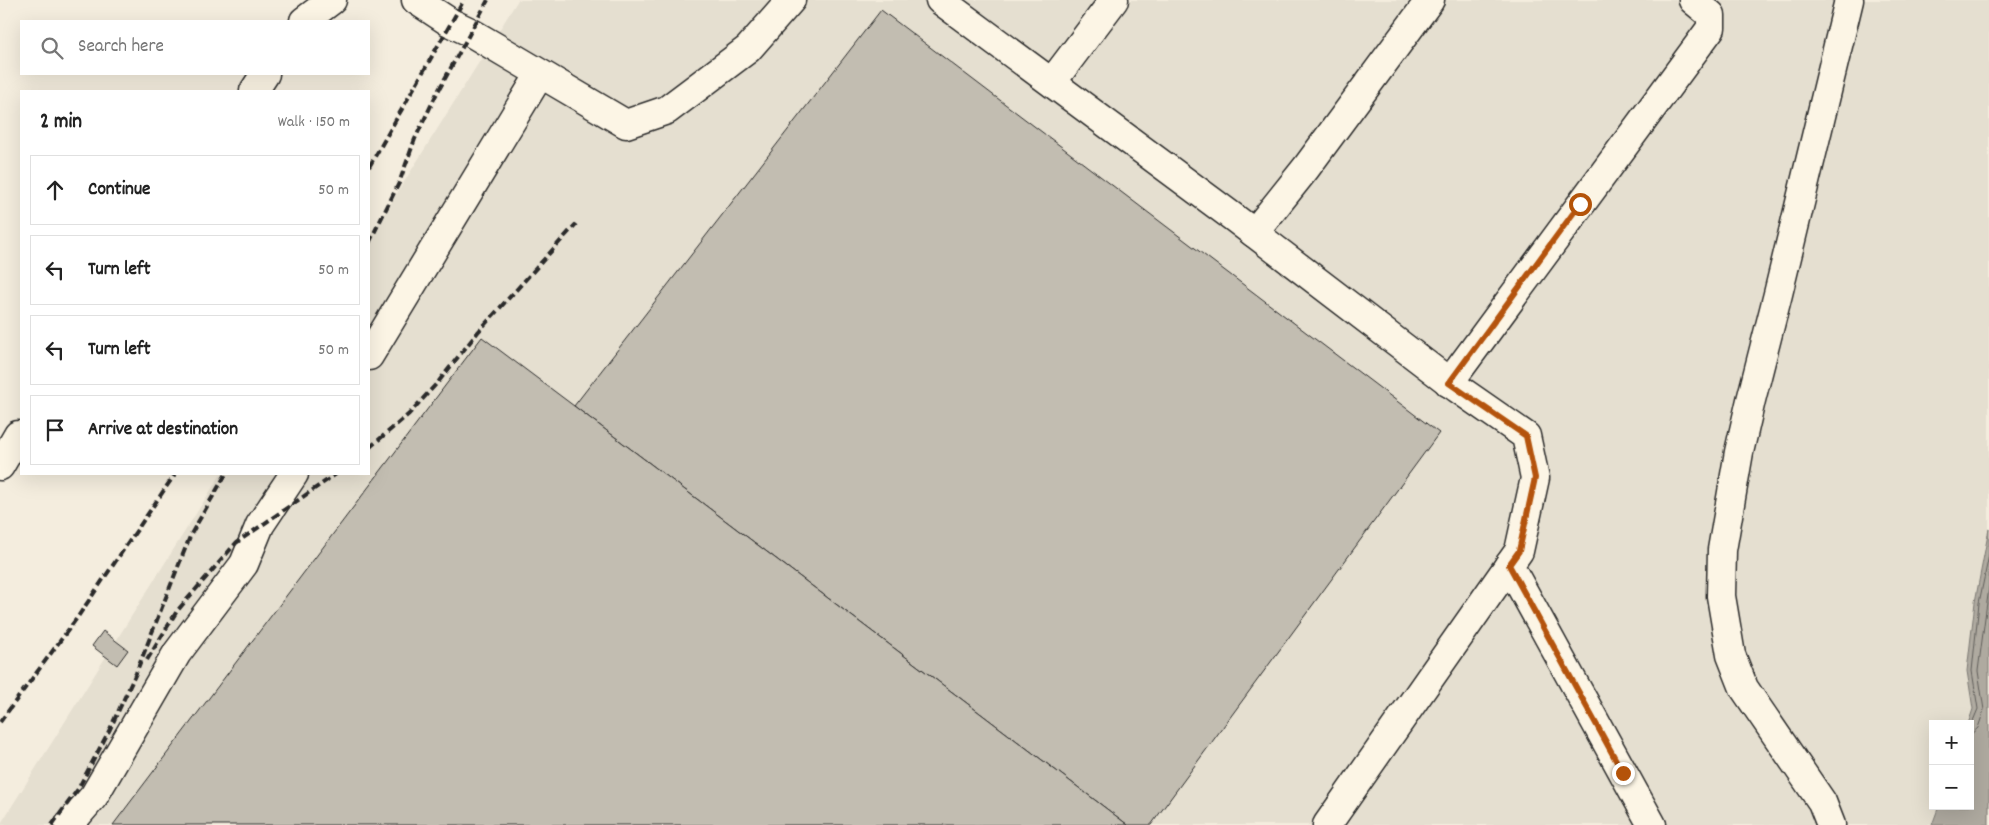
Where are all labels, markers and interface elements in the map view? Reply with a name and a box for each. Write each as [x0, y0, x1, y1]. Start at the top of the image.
search box [20, 20, 370, 75]
icon: search [38, 34, 66, 62]
text: Search here [78, 34, 164, 61]
text: 2 min [40, 108, 82, 138]
text: Walk · 150 m [278, 111, 350, 134]
icon: ahead [41, 176, 69, 204]
text: Continue [88, 177, 150, 204]
text: 50 m [318, 179, 349, 202]
route start [1569, 193, 1592, 216]
icon: left [41, 256, 69, 284]
text: Turn left [88, 257, 151, 284]
text: 50 m [318, 259, 349, 282]
icon: left [41, 336, 69, 364]
text: Turn left [88, 337, 151, 364]
text: 50 m [318, 339, 349, 362]
icon: arrive [41, 416, 69, 444]
text: Arrive at destination [88, 417, 238, 444]
map controls [1929, 720, 1974, 810]
button: + [1929, 720, 1974, 765]
route end [1612, 762, 1635, 785]
button: − [1929, 765, 1974, 810]

